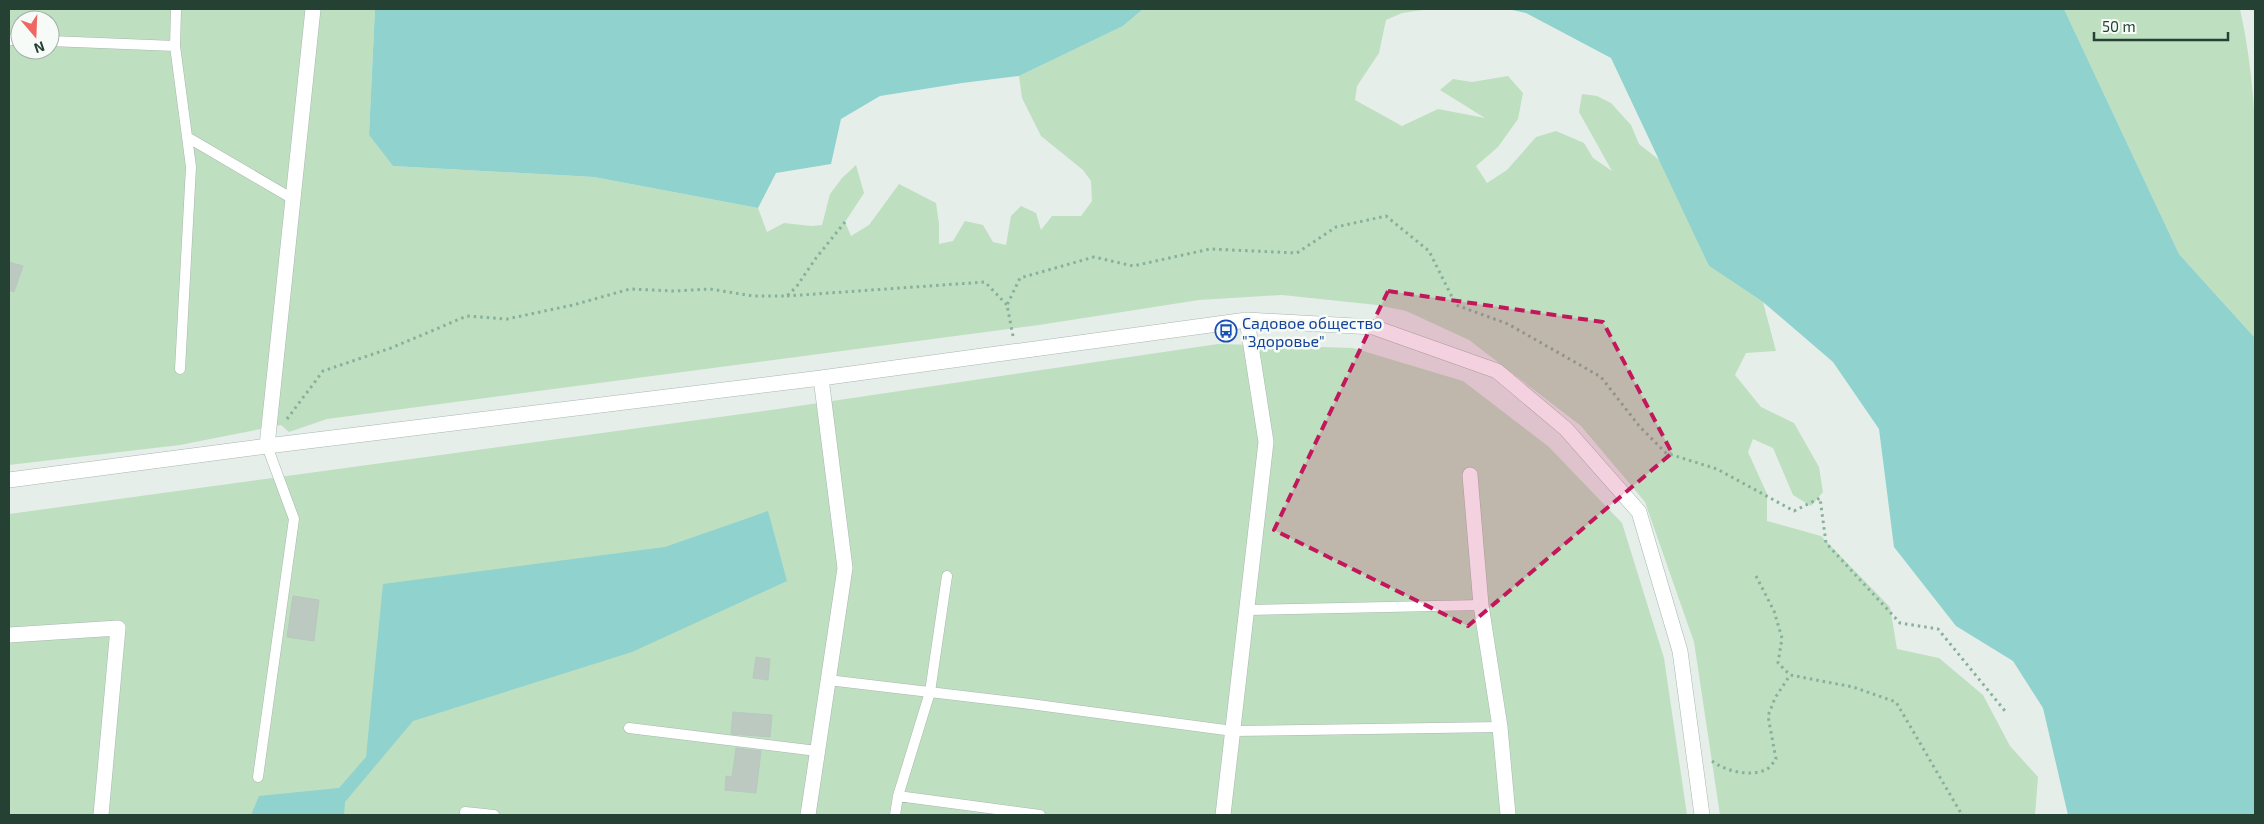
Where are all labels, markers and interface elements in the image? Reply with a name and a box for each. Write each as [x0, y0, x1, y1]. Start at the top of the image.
north arrow [10, 10, 60, 60]
scale bar [2094, 10, 2228, 42]
text: 50 m [2102, 17, 2136, 35]
text: N [32, 38, 47, 57]
place label: Садовое общество "Здоровье" [1242, 313, 1383, 350]
bus stop icon: Садовое общество "Здоровье" [1214, 319, 1238, 343]

